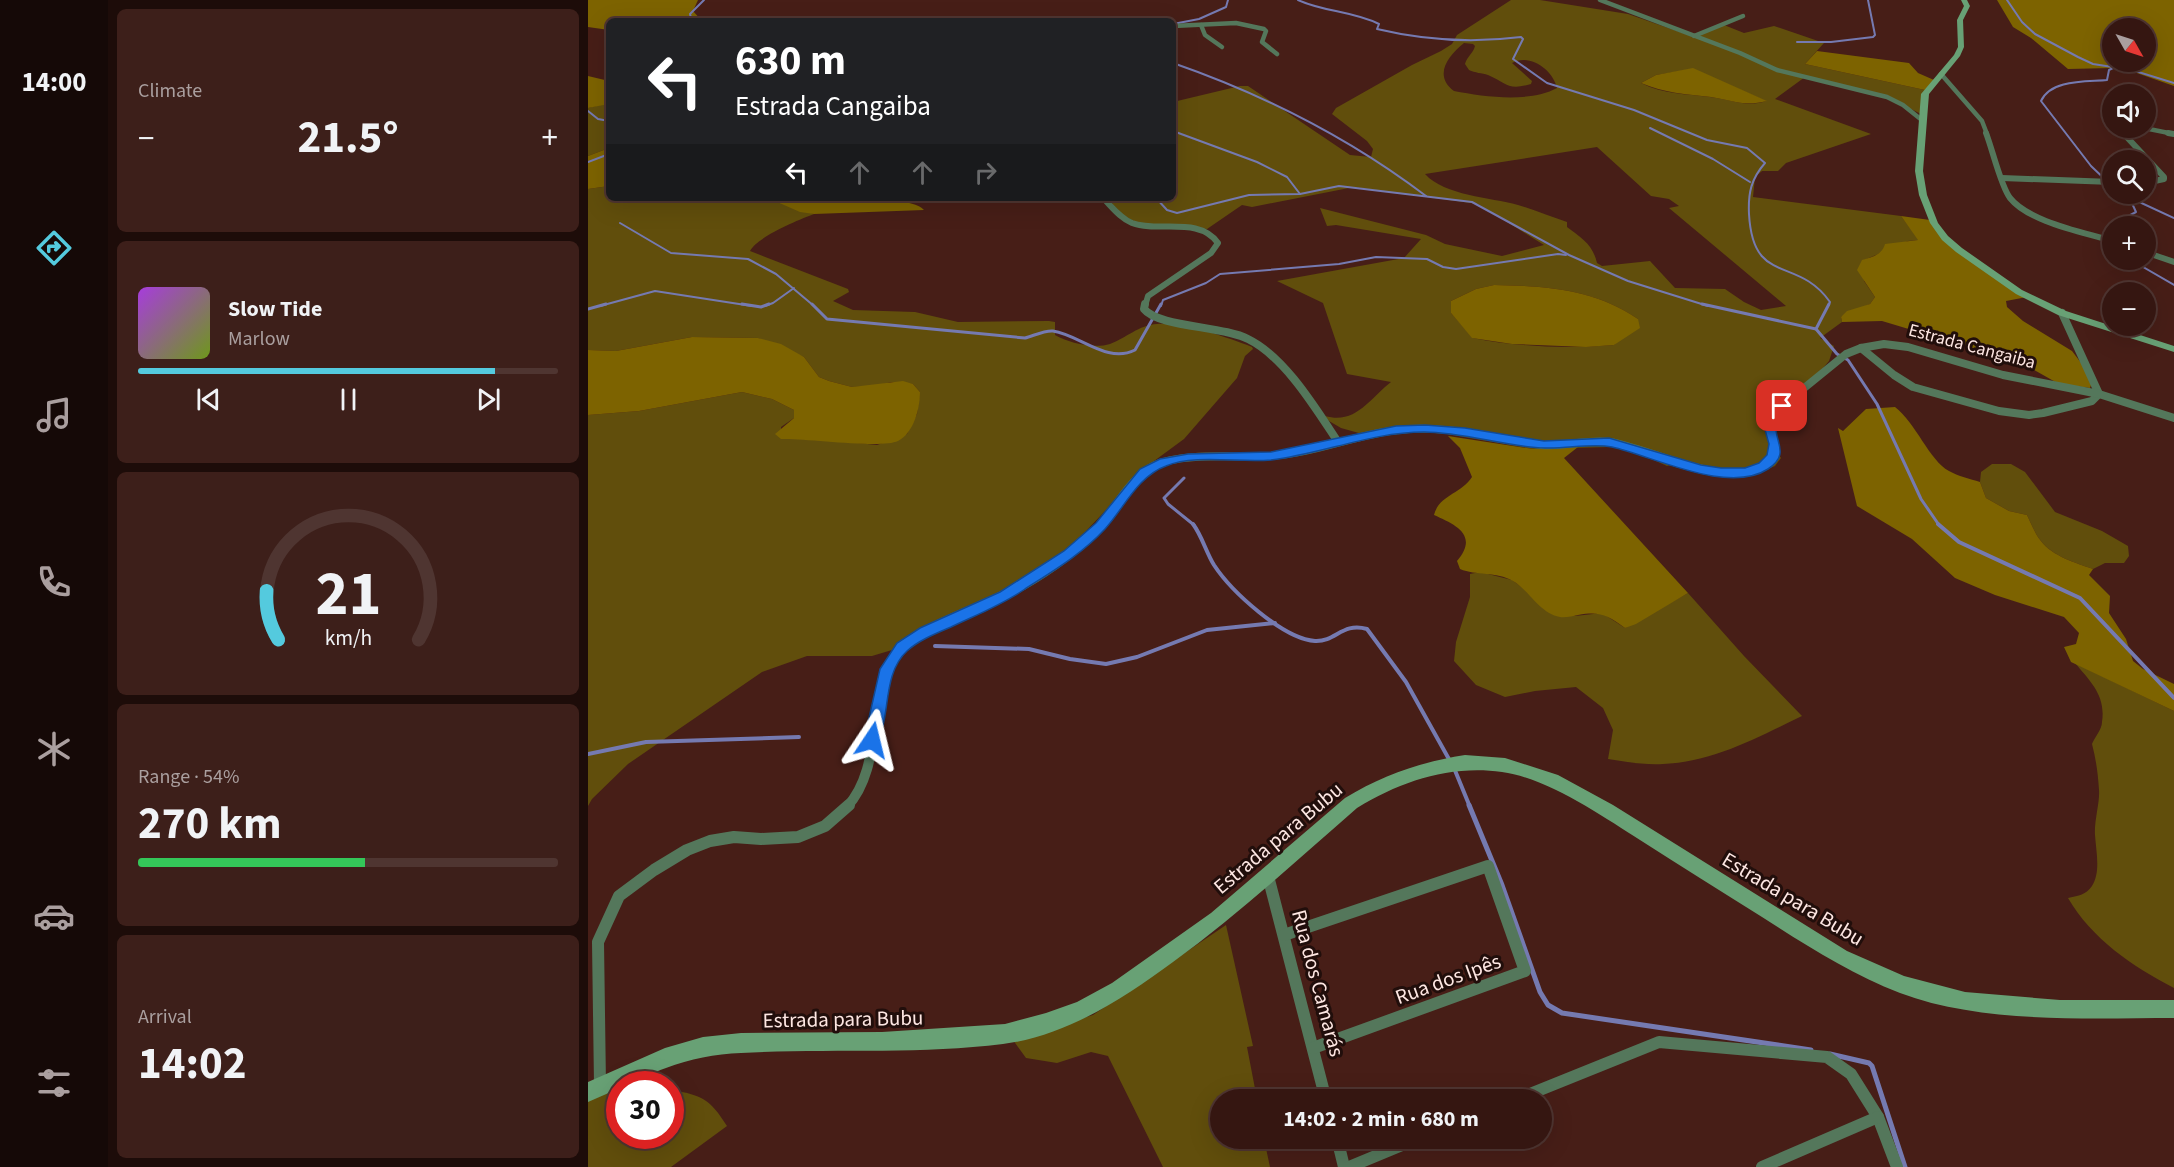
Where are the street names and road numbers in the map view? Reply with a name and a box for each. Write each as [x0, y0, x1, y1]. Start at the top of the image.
street label: Estrada Cangaiba [1906, 318, 2038, 375]
street label: Estrada para Bubu [1207, 775, 1349, 901]
street label: Estrada para Bubu [1716, 845, 1870, 953]
street label: Rua dos Camarás [1284, 906, 1352, 1060]
street label: Rua dos Ipês [1391, 946, 1505, 1012]
street label: Estrada para Bubu [762, 1003, 924, 1035]

